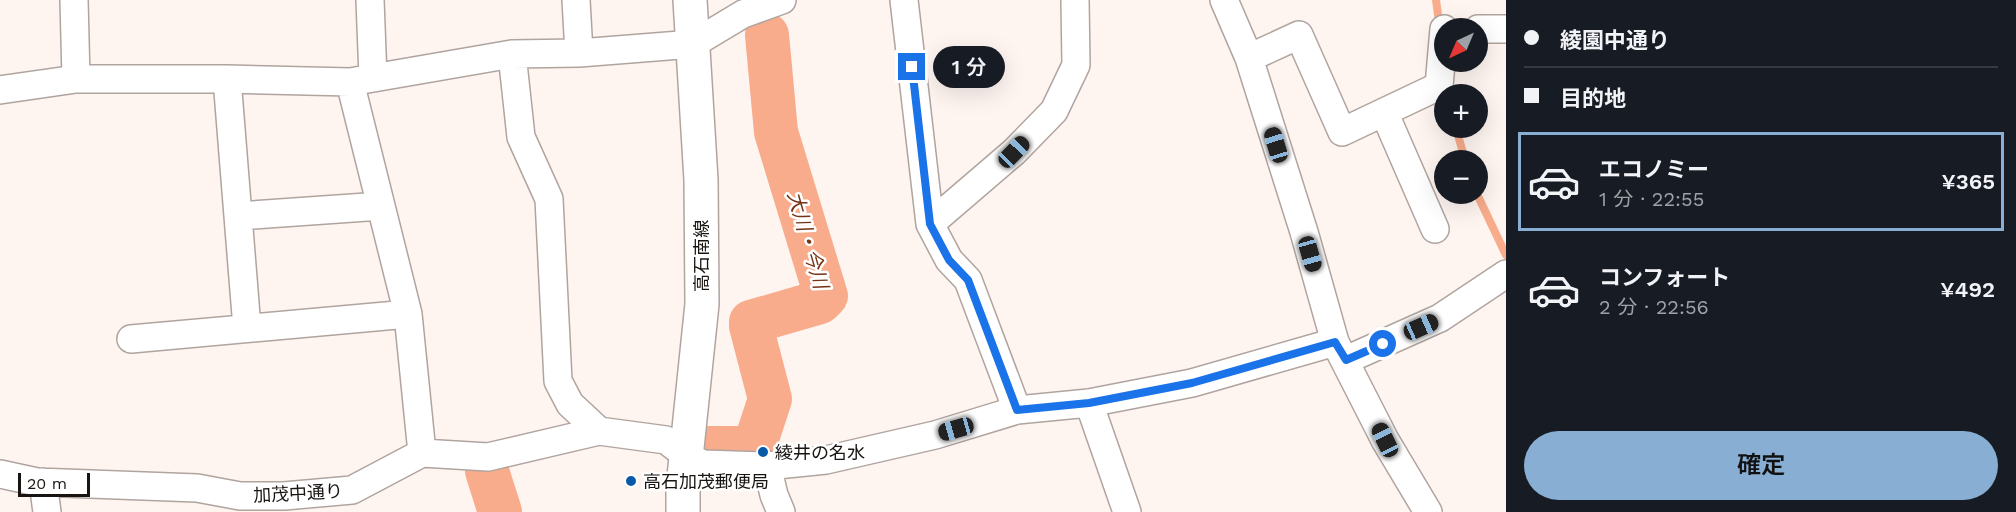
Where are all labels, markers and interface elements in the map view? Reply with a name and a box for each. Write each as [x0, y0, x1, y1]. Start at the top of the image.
north arrow [1434, 18, 1488, 72]
map controls [1434, 18, 1488, 204]
text: 綾園中通り [1560, 28, 1670, 53]
callout: 1 分 [933, 46, 1005, 88]
route end [898, 53, 925, 80]
text: 1 分 [952, 55, 986, 79]
button: + [1434, 84, 1488, 138]
text: 目的地 [1560, 86, 1626, 111]
car [1262, 125, 1290, 165]
car [995, 133, 1033, 171]
button: − [1434, 150, 1488, 204]
icon: car [1527, 155, 1581, 209]
text: エコノミー [1599, 157, 1709, 182]
text: ¥365 [1941, 169, 1995, 194]
text: 1 分 · 22:55 [1599, 187, 1704, 211]
water label: 大川・今川 [783, 189, 834, 293]
street label: 高石南線 [691, 220, 712, 292]
car [1296, 234, 1324, 274]
icon: car [1527, 263, 1581, 317]
text: コンフォート [1599, 265, 1730, 290]
text: ¥492 [1940, 277, 1995, 302]
text: 2 分 · 22:56 [1599, 295, 1709, 319]
car [1401, 311, 1441, 343]
route start [1369, 330, 1396, 357]
car [936, 415, 976, 443]
car [1369, 420, 1401, 460]
button: 確定 [1524, 431, 1998, 500]
place label: 綾井の名水 [775, 442, 865, 463]
marker: 綾井の名水 [756, 445, 770, 459]
scale bar [18, 470, 90, 498]
place label: 高石加茂郵便局 [643, 471, 769, 492]
text: 20 m [27, 474, 67, 493]
marker: 高石加茂郵便局 [624, 474, 638, 488]
street label: 加茂中通り [253, 480, 343, 506]

